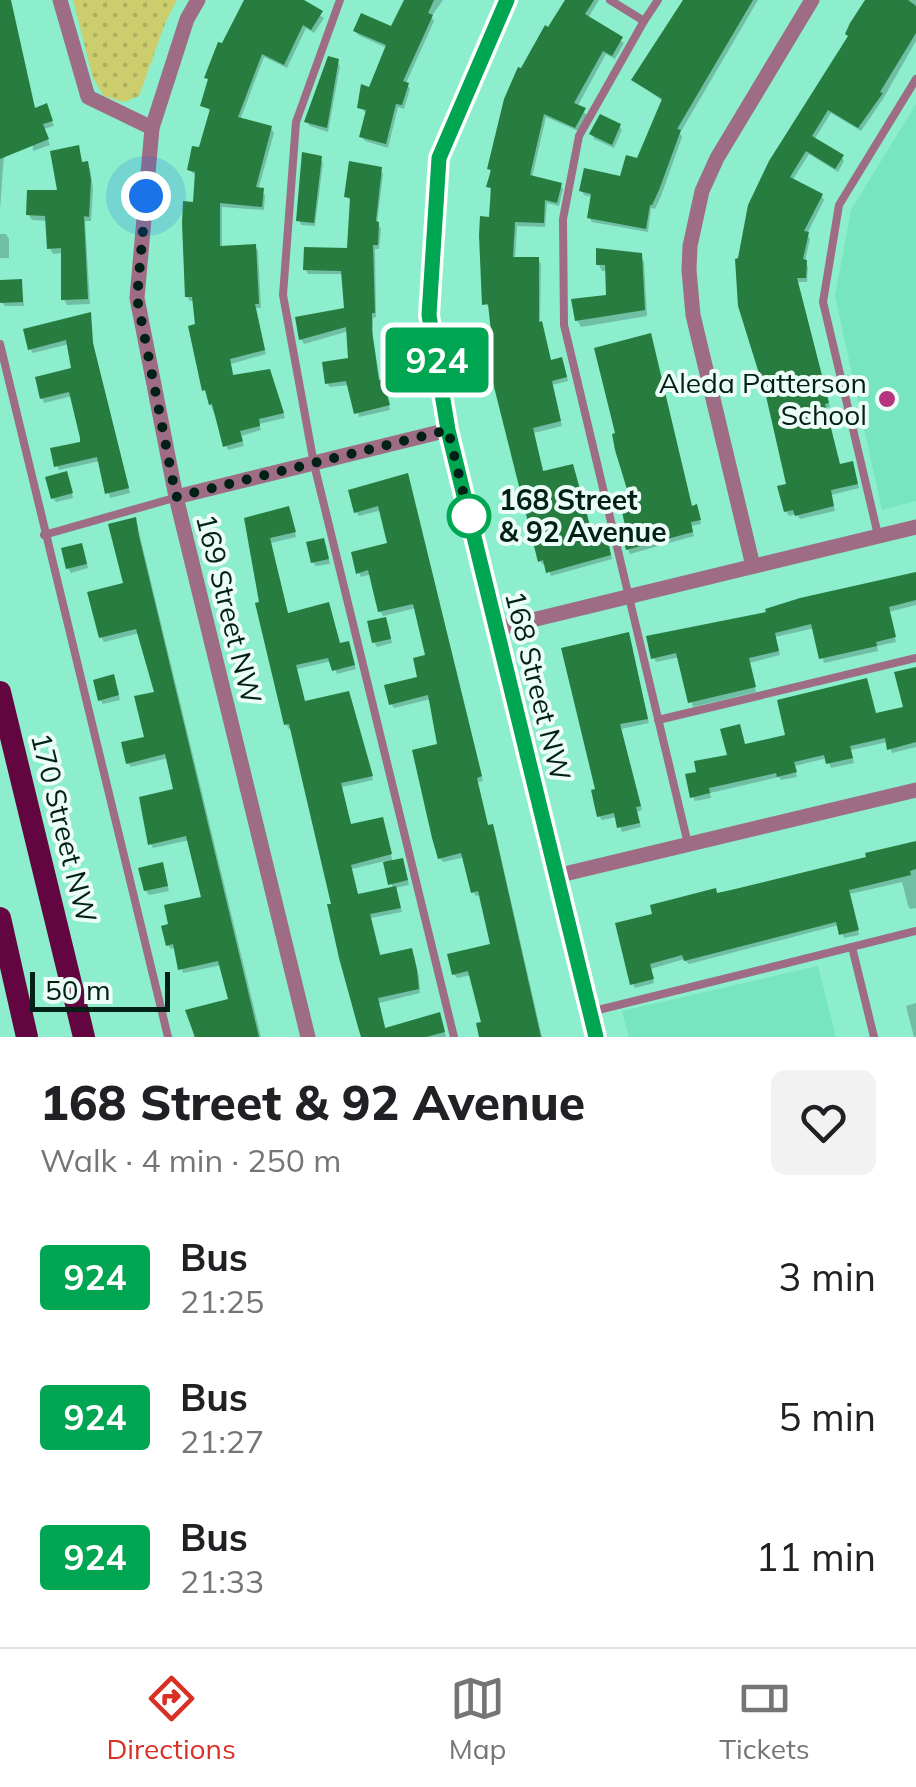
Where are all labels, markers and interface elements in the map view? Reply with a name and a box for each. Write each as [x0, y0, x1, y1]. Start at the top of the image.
your location [121, 171, 171, 221]
line badge: 924 [380, 328, 494, 392]
text: 924 [405, 338, 469, 382]
place label: Aleda Patterson School [659, 365, 867, 432]
marker: Aleda Patterson School [876, 388, 898, 410]
place label: 168 Street & 92 Avenue [499, 482, 667, 549]
marker: 168 Street & 92 Avenue [448, 495, 490, 537]
street label: 169 Street NW [189, 510, 270, 707]
street label: 168 Street NW [498, 587, 579, 784]
street label: 170 Street NW [24, 729, 105, 926]
scale bar [30, 967, 170, 1011]
text: 50 m [45, 972, 111, 1007]
button: heart [771, 1070, 876, 1175]
text: 168 Street & 92 Avenue [40, 1072, 585, 1132]
text: Walk · 4 min · 250 m [40, 1140, 341, 1180]
text: Bus [180, 1233, 248, 1281]
text: 3 min [779, 1253, 876, 1301]
text: 924 [63, 1255, 127, 1299]
text: 21:25 [180, 1281, 264, 1321]
text: Bus [180, 1373, 248, 1421]
text: 5 min [779, 1393, 876, 1441]
text: 924 [63, 1395, 127, 1439]
text: 21:27 [180, 1421, 264, 1461]
text: Bus [180, 1513, 248, 1561]
text: 11 min [756, 1533, 876, 1581]
text: 924 [63, 1535, 127, 1579]
text: 21:33 [180, 1561, 264, 1601]
tab: Directions [106, 1671, 236, 1766]
tab: Map [449, 1671, 506, 1766]
tab: Tickets [719, 1671, 810, 1766]

